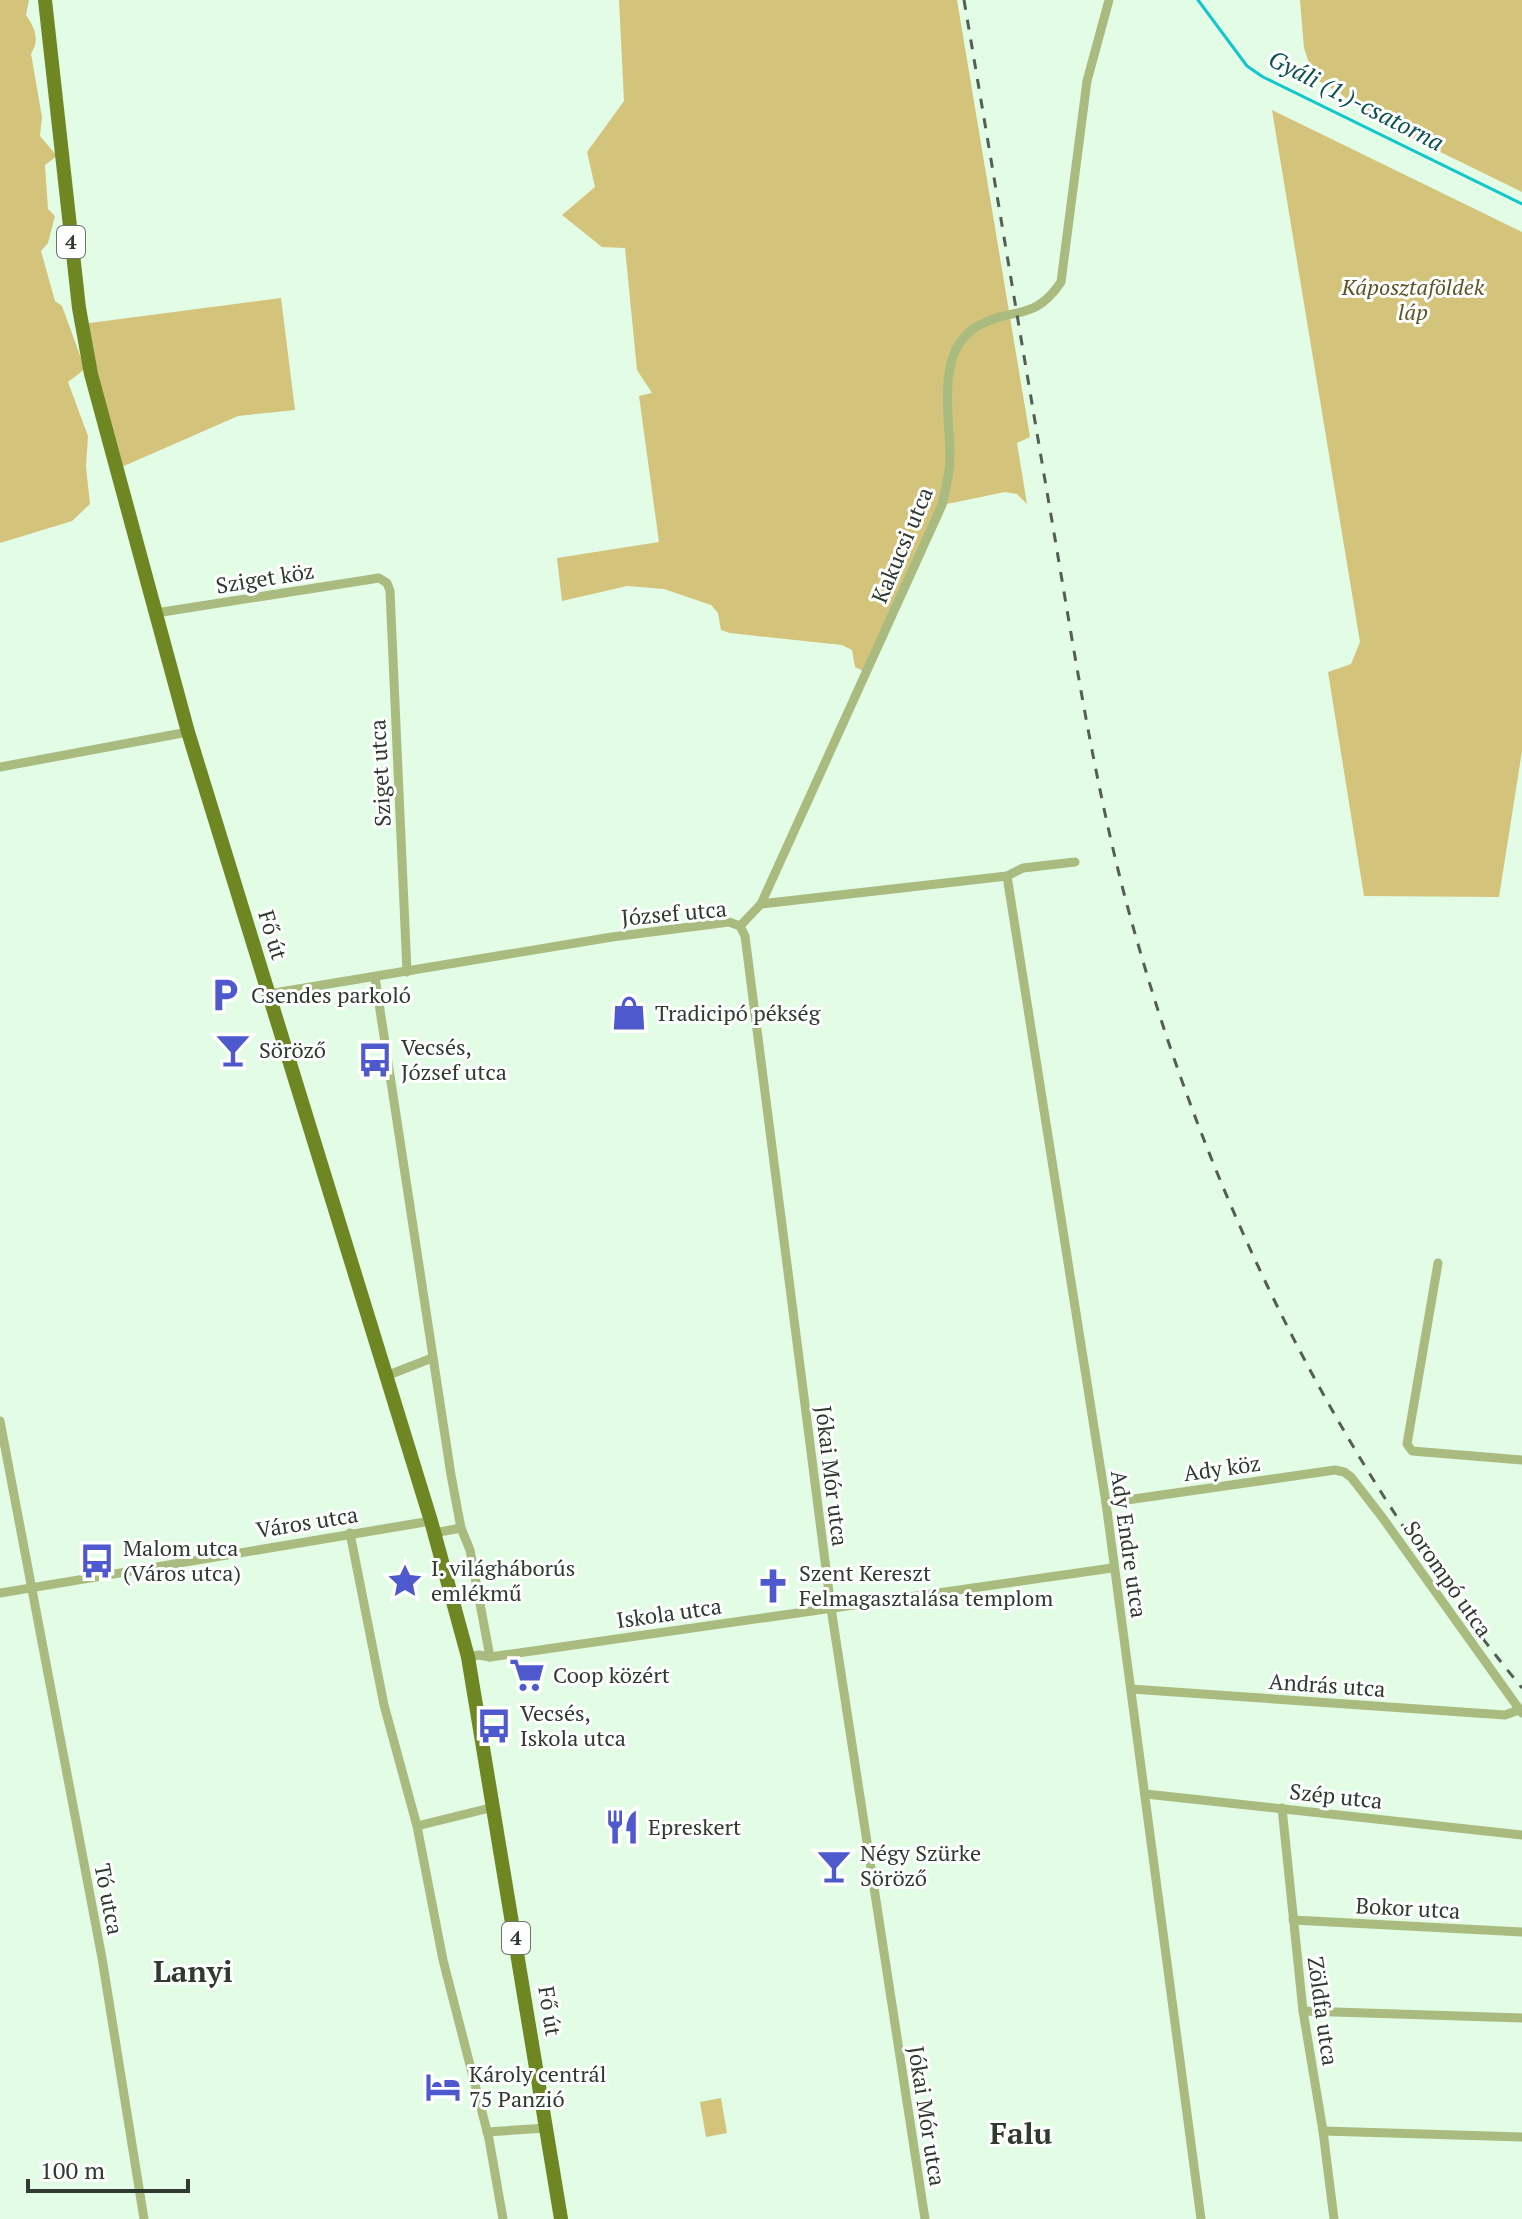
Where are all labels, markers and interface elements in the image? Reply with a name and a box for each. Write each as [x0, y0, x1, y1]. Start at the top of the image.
water label: Gyáli (1.)-csatorna [1263, 42, 1450, 158]
road number: 4 [57, 226, 85, 258]
park label: Káposztaföldek láp [1341, 272, 1485, 326]
street label: Kakucsi utca [864, 482, 939, 607]
street label: Sziget köz [214, 555, 316, 600]
street label: Sziget utca [362, 719, 397, 827]
street label: József utca [620, 893, 728, 932]
street label: Fő út [252, 907, 295, 963]
parking icon: Csendes parkoló [206, 976, 244, 1014]
place label: Csendes parkoló [251, 980, 411, 1009]
shop icon: Tradicipó pékség [610, 994, 648, 1032]
place label: Tradicipó pékség [655, 998, 821, 1027]
bar icon: Söröző [214, 1031, 252, 1069]
place label: Vecsés, József utca [401, 1032, 507, 1086]
place label: Söröző [259, 1035, 326, 1064]
bus stop icon: Vecsés, József utca [356, 1041, 394, 1079]
street label: Jókai Mór utca [809, 1404, 855, 1548]
street label: Ady köz [1182, 1448, 1262, 1487]
street label: Ady Endre utca [1105, 1468, 1154, 1620]
street label: Város utca [254, 1499, 360, 1544]
street label: Sorompó utca [1398, 1515, 1499, 1643]
place label: Malom utca (Város utca) [123, 1533, 241, 1587]
bus stop icon: Malom utca (Város utca) [78, 1542, 116, 1580]
place label: I. világháborús emlékmű [431, 1553, 575, 1607]
place label: Szent Kereszt Felmagasztalása templom [799, 1558, 1053, 1612]
place icon: I. világháborús emlékmű [386, 1562, 424, 1600]
church icon: Szent Kereszt Felmagasztalása templom [754, 1567, 792, 1605]
street label: Iskola utca [615, 1591, 723, 1634]
supermarket icon: Coop közért [508, 1656, 546, 1694]
place label: Coop közért [553, 1660, 670, 1689]
street label: András utca [1268, 1666, 1386, 1703]
place label: Vecsés, Iskola utca [520, 1698, 626, 1752]
bus stop icon: Vecsés, Iskola utca [475, 1707, 513, 1745]
street label: Szép utca [1288, 1776, 1384, 1815]
restaurant icon: Epreskert [603, 1808, 641, 1846]
place label: Epreskert [648, 1812, 741, 1841]
place label: Négy Szürke Söröző [860, 1838, 981, 1892]
bar icon: Négy Szürke Söröző [815, 1847, 853, 1885]
street label: Tó utca [88, 1861, 131, 1937]
street label: Bokor utca [1355, 1890, 1461, 1925]
road number: 4 [502, 1922, 530, 1954]
district label: Lanyi [153, 1951, 233, 1991]
street label: Zöldfa utca [1301, 1954, 1346, 2067]
street label: Fő út [532, 1984, 569, 2038]
street label: Jókai Mór utca [902, 2044, 953, 2188]
place label: Károly centrál 75 Panzió [469, 2059, 606, 2113]
hotel icon: Károly centrál 75 Panzió [424, 2068, 462, 2106]
district label: Falu [990, 2113, 1053, 2153]
scale bar [28, 2143, 188, 2193]
text: 100 m [40, 2154, 105, 2186]

